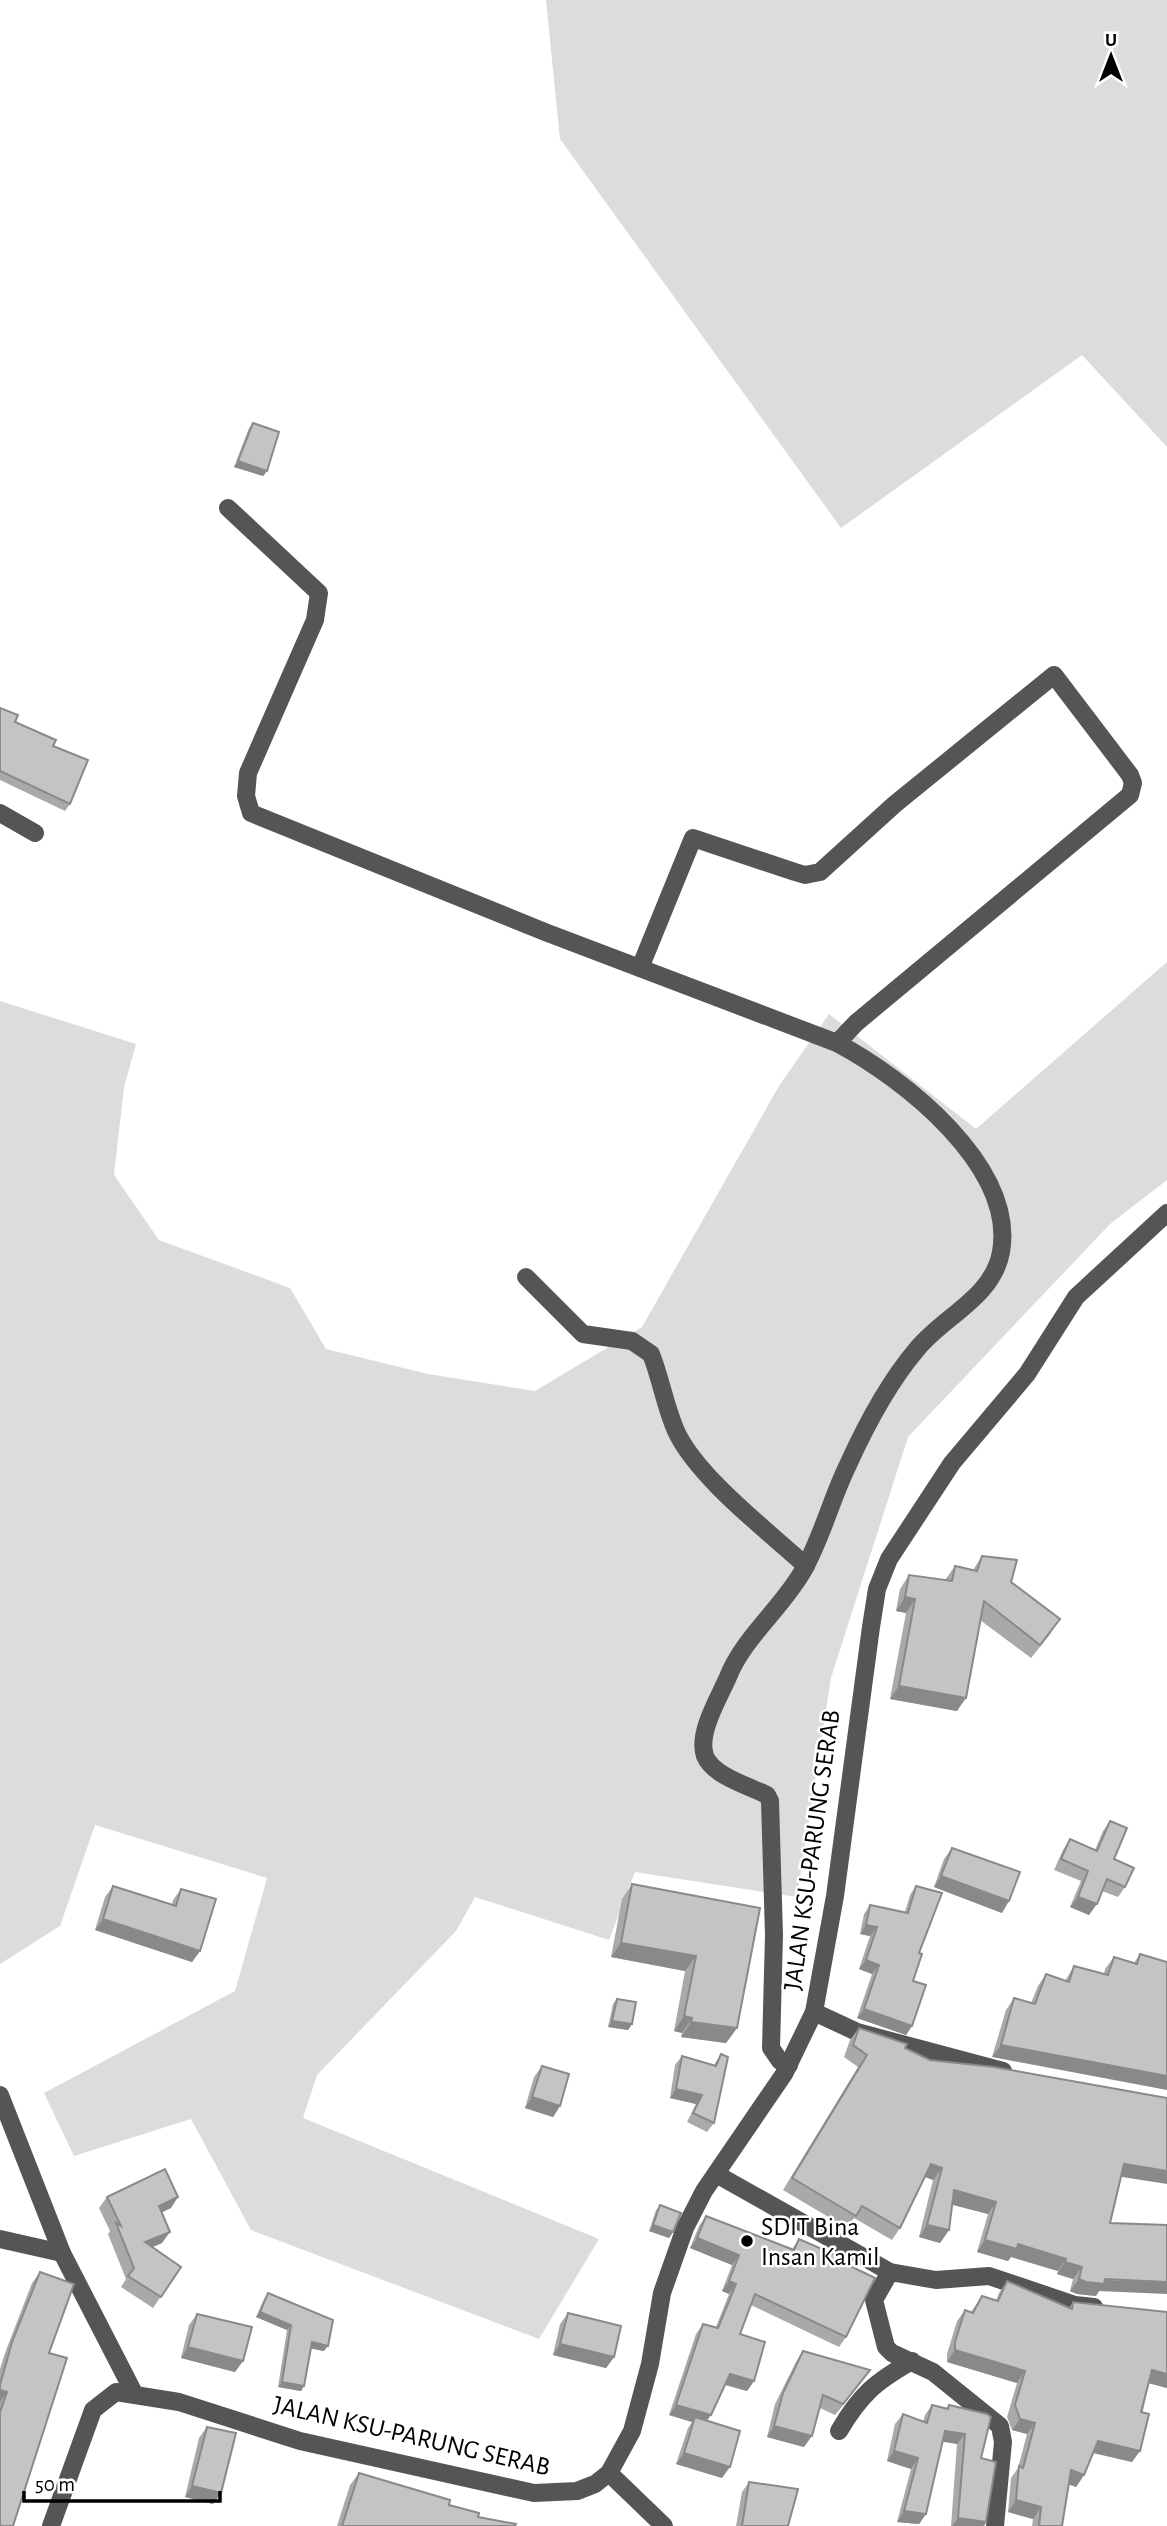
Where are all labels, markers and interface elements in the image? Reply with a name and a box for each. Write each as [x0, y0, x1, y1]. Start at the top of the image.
north arrow [1076, 21, 1146, 91]
text: U [1105, 31, 1117, 50]
street label: JALAN KSU-PARUNG SERAB [779, 1708, 845, 1992]
place label: SDIT Bina Insan Kamil [761, 2214, 879, 2270]
marker: SDIT Bina Insan Kamil [739, 2233, 755, 2249]
street label: JALAN KSU-PARUNG SERAB [271, 2391, 553, 2480]
scale bar [24, 2460, 220, 2504]
text: 50 m [35, 2474, 75, 2495]

